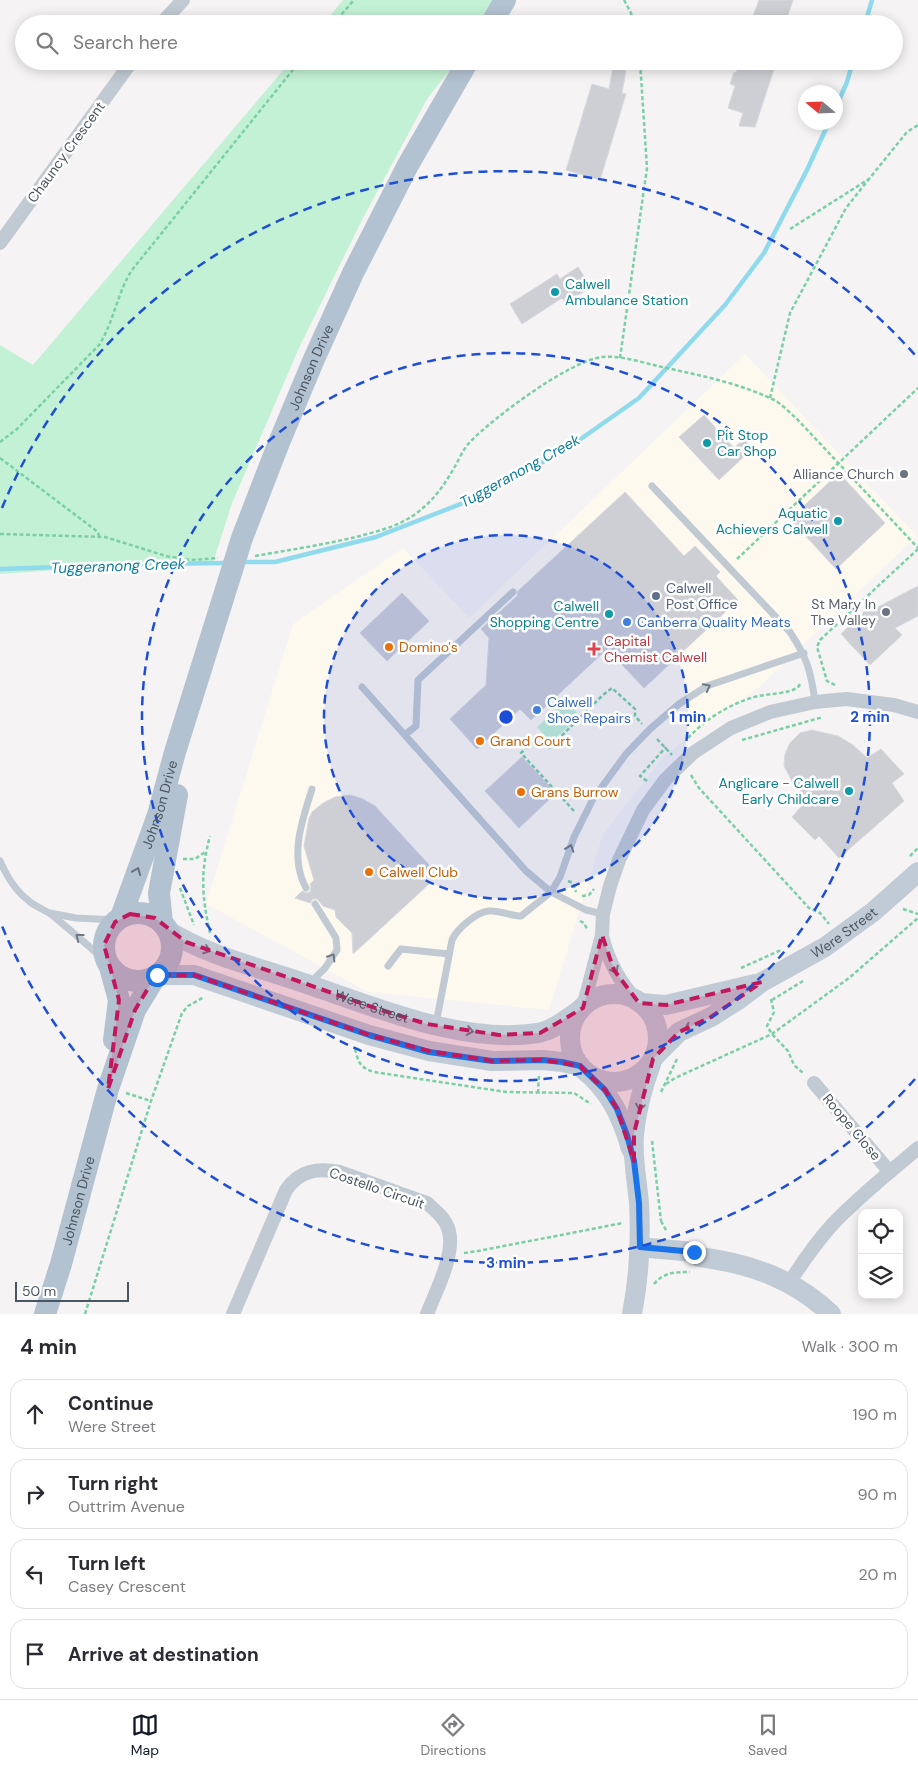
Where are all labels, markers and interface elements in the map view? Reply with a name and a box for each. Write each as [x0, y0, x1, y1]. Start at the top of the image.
search box [15, 15, 903, 70]
icon: search [33, 29, 61, 57]
text: Search here [73, 30, 178, 55]
north arrow [798, 85, 843, 130]
street label: Chauncy Crescent [23, 98, 109, 206]
place label: Calwell Ambulance Station [565, 275, 688, 309]
marker: Calwell Ambulance Station [549, 286, 561, 298]
street label: Johnson Drive [285, 322, 337, 413]
place label: Pit Stop Car Shop [717, 426, 777, 460]
water label: Tuggeranong Creek [456, 429, 584, 512]
marker: Pit Stop Car Shop [701, 437, 713, 449]
place label: Alliance Church [793, 465, 894, 483]
marker: Alliance Church [898, 468, 910, 480]
place label: Aquatic Achievers Calwell [716, 504, 828, 538]
marker: Aquatic Achievers Calwell [832, 515, 844, 527]
water label: Tuggeranong Creek [50, 554, 186, 578]
place label: Calwell Post Office [666, 579, 737, 613]
marker: Calwell Post Office [650, 590, 662, 602]
place label: St Mary In The Valley [811, 595, 876, 629]
place label: Calwell Shopping Centre [490, 597, 599, 631]
marker: St Mary In The Valley [880, 606, 892, 618]
marker: Calwell Shopping Centre [603, 608, 615, 620]
place label: Canberra Quality Meats [637, 613, 791, 631]
marker: Canberra Quality Meats [621, 616, 633, 628]
place label: Capital Chemist Calwell [604, 632, 707, 666]
place label: Domino's [399, 638, 458, 656]
marker: Domino's [383, 641, 395, 653]
marker: Capital Chemist Calwell [588, 643, 600, 655]
one-way arrow [701, 683, 710, 693]
place label: Calwell Shoe Repairs [547, 693, 631, 727]
marker: Calwell Shoe Repairs [531, 704, 543, 716]
text: 1 min [670, 707, 706, 727]
text: 2 min [850, 707, 890, 727]
centre of rings [497, 708, 515, 726]
place label: Grand Court [490, 732, 571, 750]
marker: Grand Court [474, 735, 486, 747]
street label: Johnson Drive [137, 758, 181, 851]
place label: Anglicare - Calwell Early Childcare [718, 774, 839, 808]
place label: Grans Burrow [531, 783, 619, 801]
marker: Anglicare - Calwell Early Childcare [843, 785, 855, 797]
marker: Grans Burrow [515, 786, 527, 798]
one-way arrow [564, 844, 574, 852]
place label: Calwell Club [379, 863, 458, 881]
marker: Calwell Club [363, 866, 375, 878]
one-way arrow [132, 868, 142, 876]
street label: Were Street [808, 903, 881, 962]
one-way arrow [76, 935, 85, 943]
one-way arrow [202, 944, 211, 954]
one-way arrow [326, 953, 336, 962]
route start [146, 964, 169, 987]
one-way arrow [609, 965, 619, 974]
street label: Were Street [332, 985, 411, 1027]
one-way arrow [684, 1022, 693, 1032]
one-way arrow [466, 1025, 474, 1036]
street label: Roope Close [819, 1090, 885, 1164]
one-way arrow [635, 1102, 645, 1111]
street label: Johnson Drive [57, 1154, 99, 1247]
street label: Costello Circuit [327, 1163, 427, 1213]
map controls [858, 1209, 903, 1299]
button: locate [858, 1209, 903, 1254]
route end [683, 1241, 706, 1264]
text: 3 min [486, 1253, 526, 1273]
button: layers [858, 1254, 903, 1299]
scale bar [15, 1279, 129, 1302]
text: 50 m [22, 1282, 56, 1300]
text: 4 min [20, 1333, 77, 1361]
text: Walk · 300 m [801, 1336, 898, 1357]
text: Continue [68, 1391, 154, 1416]
icon: ahead [21, 1400, 49, 1428]
text: 190 m [853, 1404, 897, 1425]
text: Were Street [68, 1416, 156, 1437]
text: Turn right [68, 1471, 158, 1496]
icon: right [21, 1480, 49, 1508]
text: 90 m [857, 1484, 897, 1505]
text: Outtrim Avenue [68, 1496, 185, 1517]
text: Turn left [68, 1551, 146, 1576]
icon: left [21, 1560, 49, 1588]
text: 20 m [858, 1564, 897, 1585]
text: Casey Crescent [68, 1576, 186, 1597]
icon: arrive [21, 1640, 49, 1668]
text: Arrive at destination [68, 1642, 259, 1667]
tab: Map [131, 1711, 159, 1759]
tab: Directions [421, 1711, 486, 1759]
tab: Saved [748, 1711, 787, 1759]

